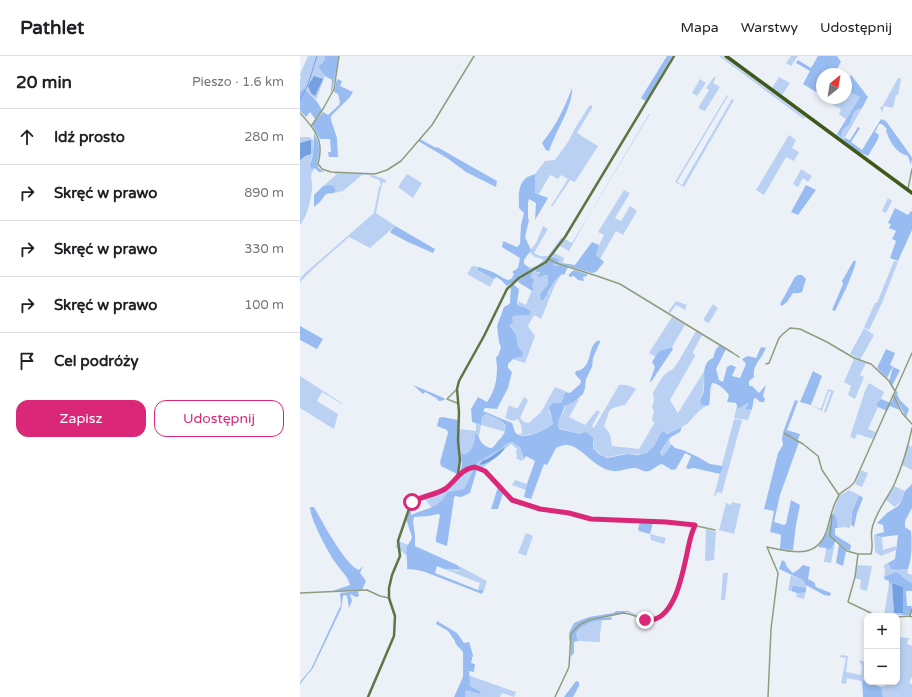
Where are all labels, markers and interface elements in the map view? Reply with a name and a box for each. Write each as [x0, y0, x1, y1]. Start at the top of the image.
text: Pathlet [20, 17, 84, 39]
text: Mapa [681, 19, 719, 36]
text: Warstwy [741, 19, 798, 36]
text: Udostępnij [820, 19, 892, 36]
north arrow [816, 68, 852, 104]
text: 20 min [16, 72, 72, 93]
text: Pieszo · 1.6 km [192, 74, 284, 90]
icon: ahead [16, 126, 38, 148]
text: Idź prosto [54, 128, 125, 146]
text: 280 m [244, 129, 284, 145]
icon: right [16, 182, 38, 204]
text: Skręć w prawo [54, 184, 157, 202]
text: 890 m [244, 185, 284, 201]
icon: right [16, 238, 38, 260]
text: Skręć w prawo [54, 240, 157, 258]
text: 330 m [244, 241, 284, 257]
icon: right [16, 294, 38, 316]
text: Skręć w prawo [54, 296, 157, 314]
text: 100 m [244, 297, 284, 313]
icon: arrive [16, 350, 38, 372]
text: Cel podróży [54, 352, 139, 370]
button: Zapisz [16, 400, 146, 437]
button: Udostępnij [154, 400, 284, 437]
route start [403, 493, 421, 511]
route end [636, 611, 654, 629]
map controls [864, 613, 900, 685]
button: + [864, 613, 900, 649]
button: − [864, 649, 900, 685]

